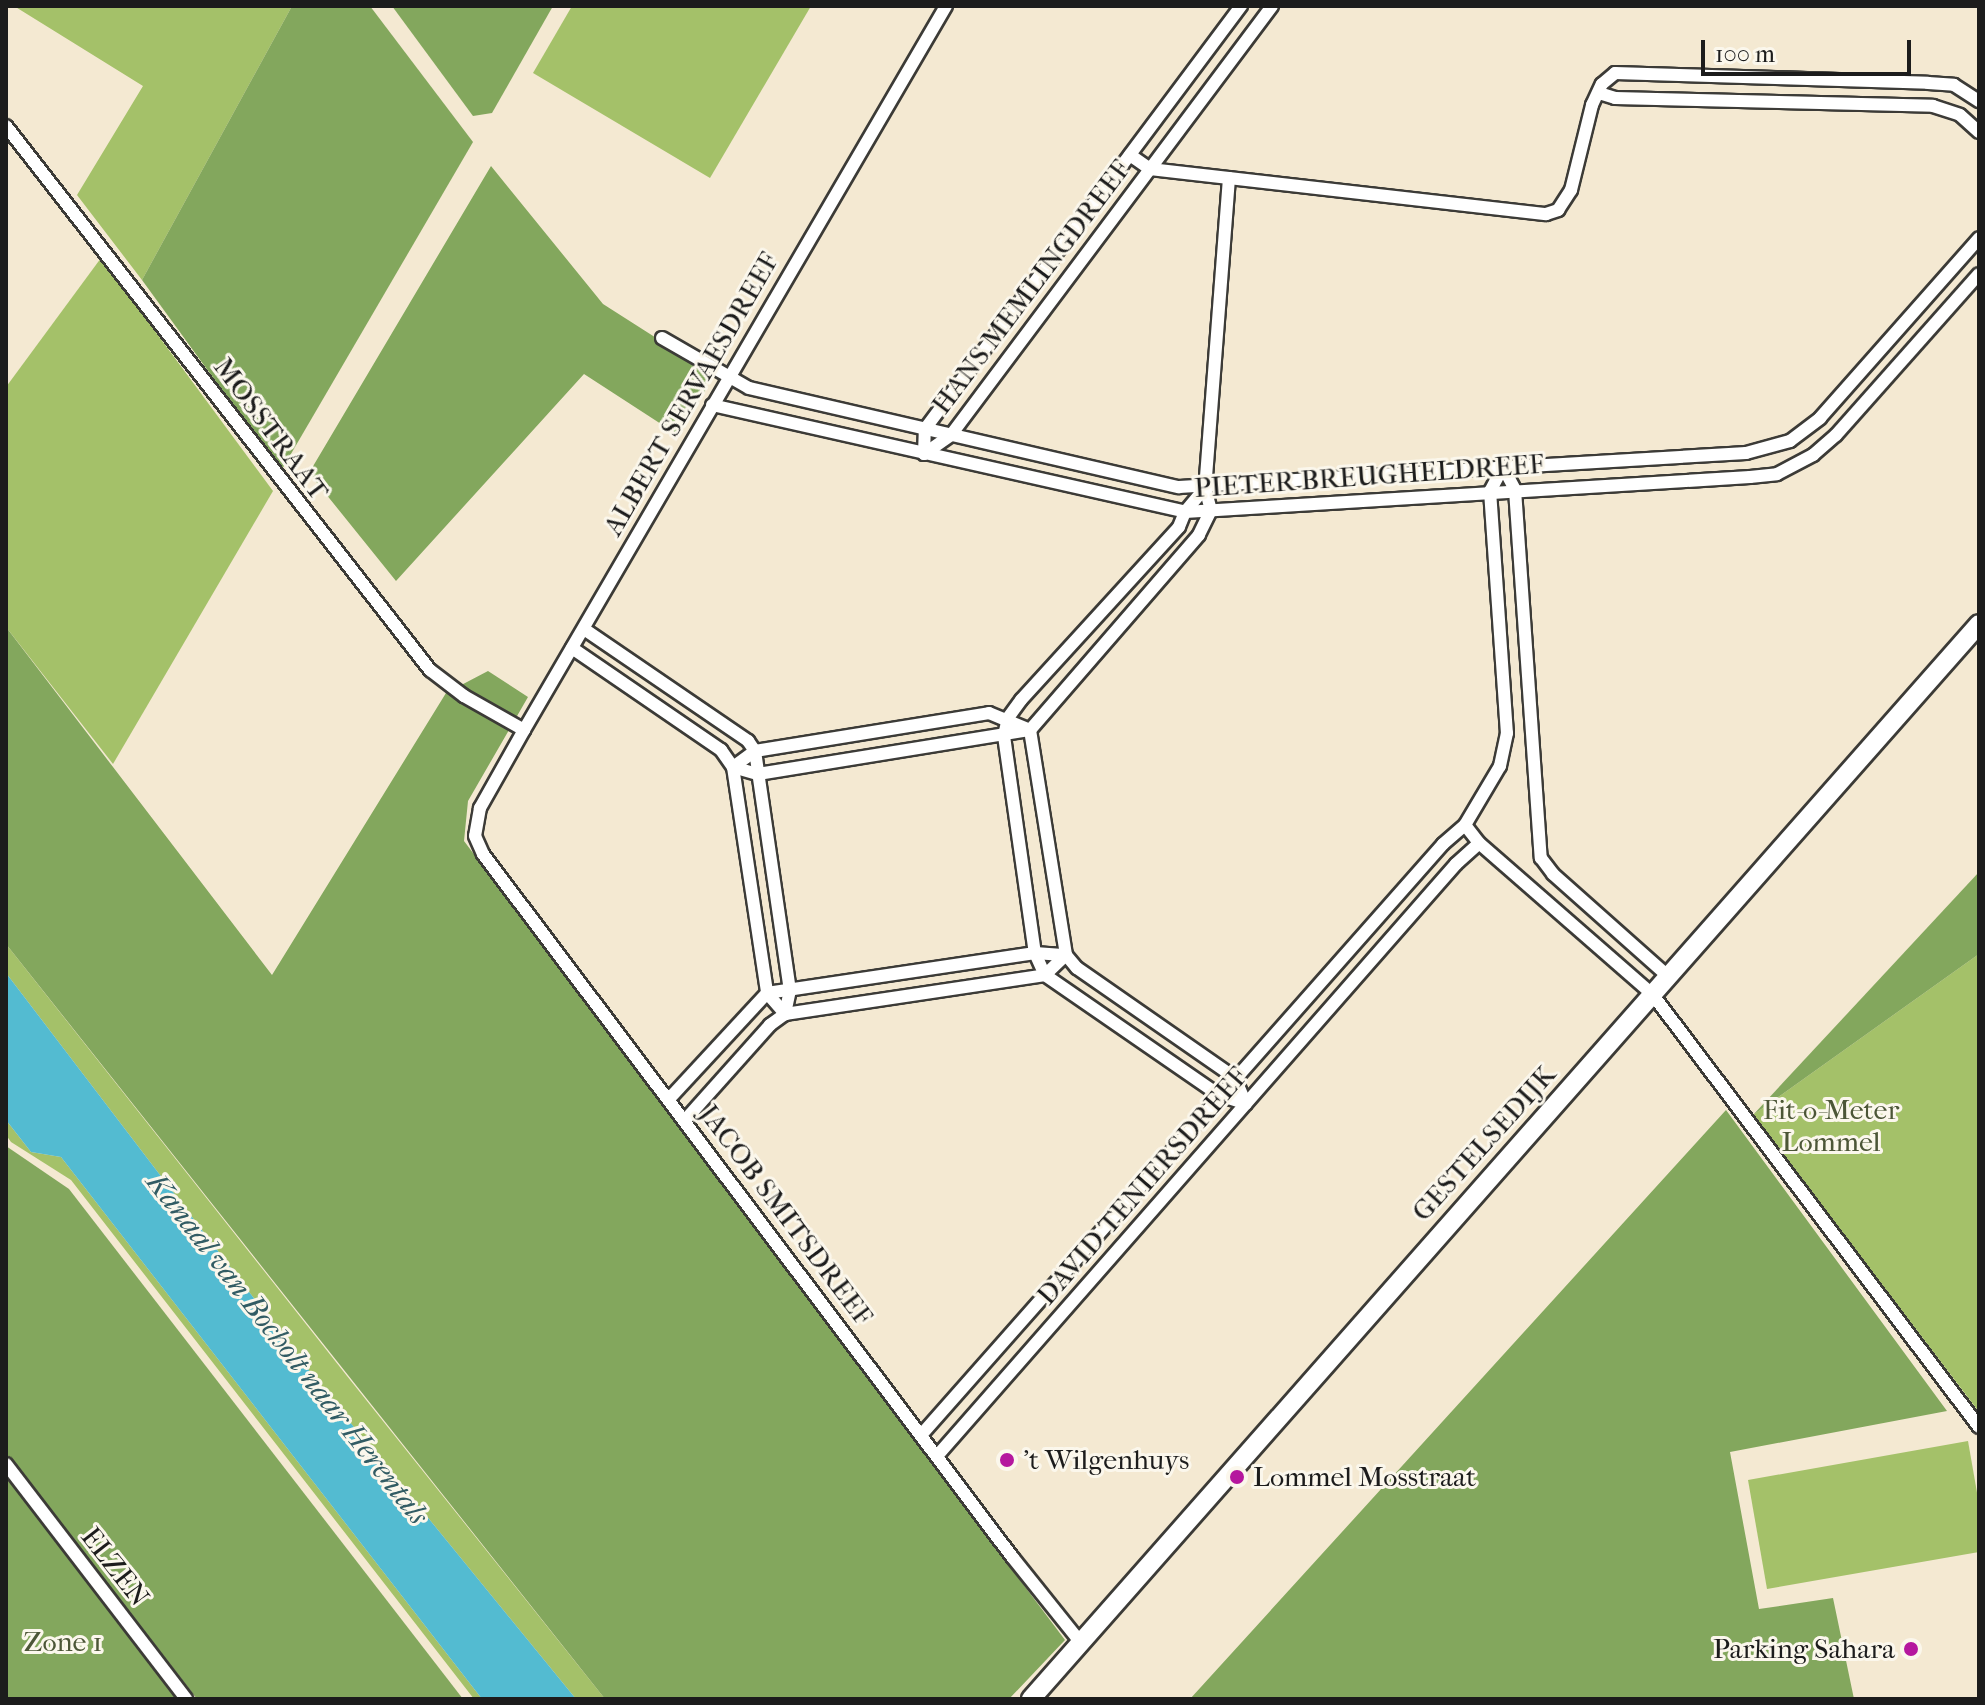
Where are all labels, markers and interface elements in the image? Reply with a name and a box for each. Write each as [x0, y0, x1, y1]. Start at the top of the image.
scale bar [1705, 24, 1915, 74]
text: 100 m [1715, 40, 1775, 68]
street label: HANS MEMLINGDREEF [925, 153, 1137, 421]
street label: ALBERT SERVAESDREEF [596, 246, 786, 542]
street label: MOSSTRAAT [206, 351, 336, 507]
street label: PIETER BREUGHELDREEF [1193, 447, 1545, 505]
street label: GESTELSEDIJK [1405, 1058, 1563, 1228]
street label: DAVID TENIERSDREEF [1030, 1060, 1254, 1312]
park label: Fit-o-Meter Lommel [1763, 1093, 1899, 1159]
street label: JACOB SMITSDREEF [692, 1098, 880, 1332]
water label: Kanaal van Bocholt naar Herentals [138, 1166, 436, 1532]
place label: 't Wilgenhuys [1023, 1443, 1189, 1477]
marker: 't Wilgenhuys [998, 1451, 1016, 1469]
place label: Lommel Mosstraat [1253, 1460, 1476, 1494]
marker: Lommel Mosstraat [1228, 1468, 1246, 1486]
street label: ELZEN [74, 1521, 156, 1613]
park label: Zone 1 [24, 1625, 102, 1659]
place label: Parking Sahara [1713, 1632, 1895, 1666]
marker: Parking Sahara [1902, 1640, 1920, 1658]

